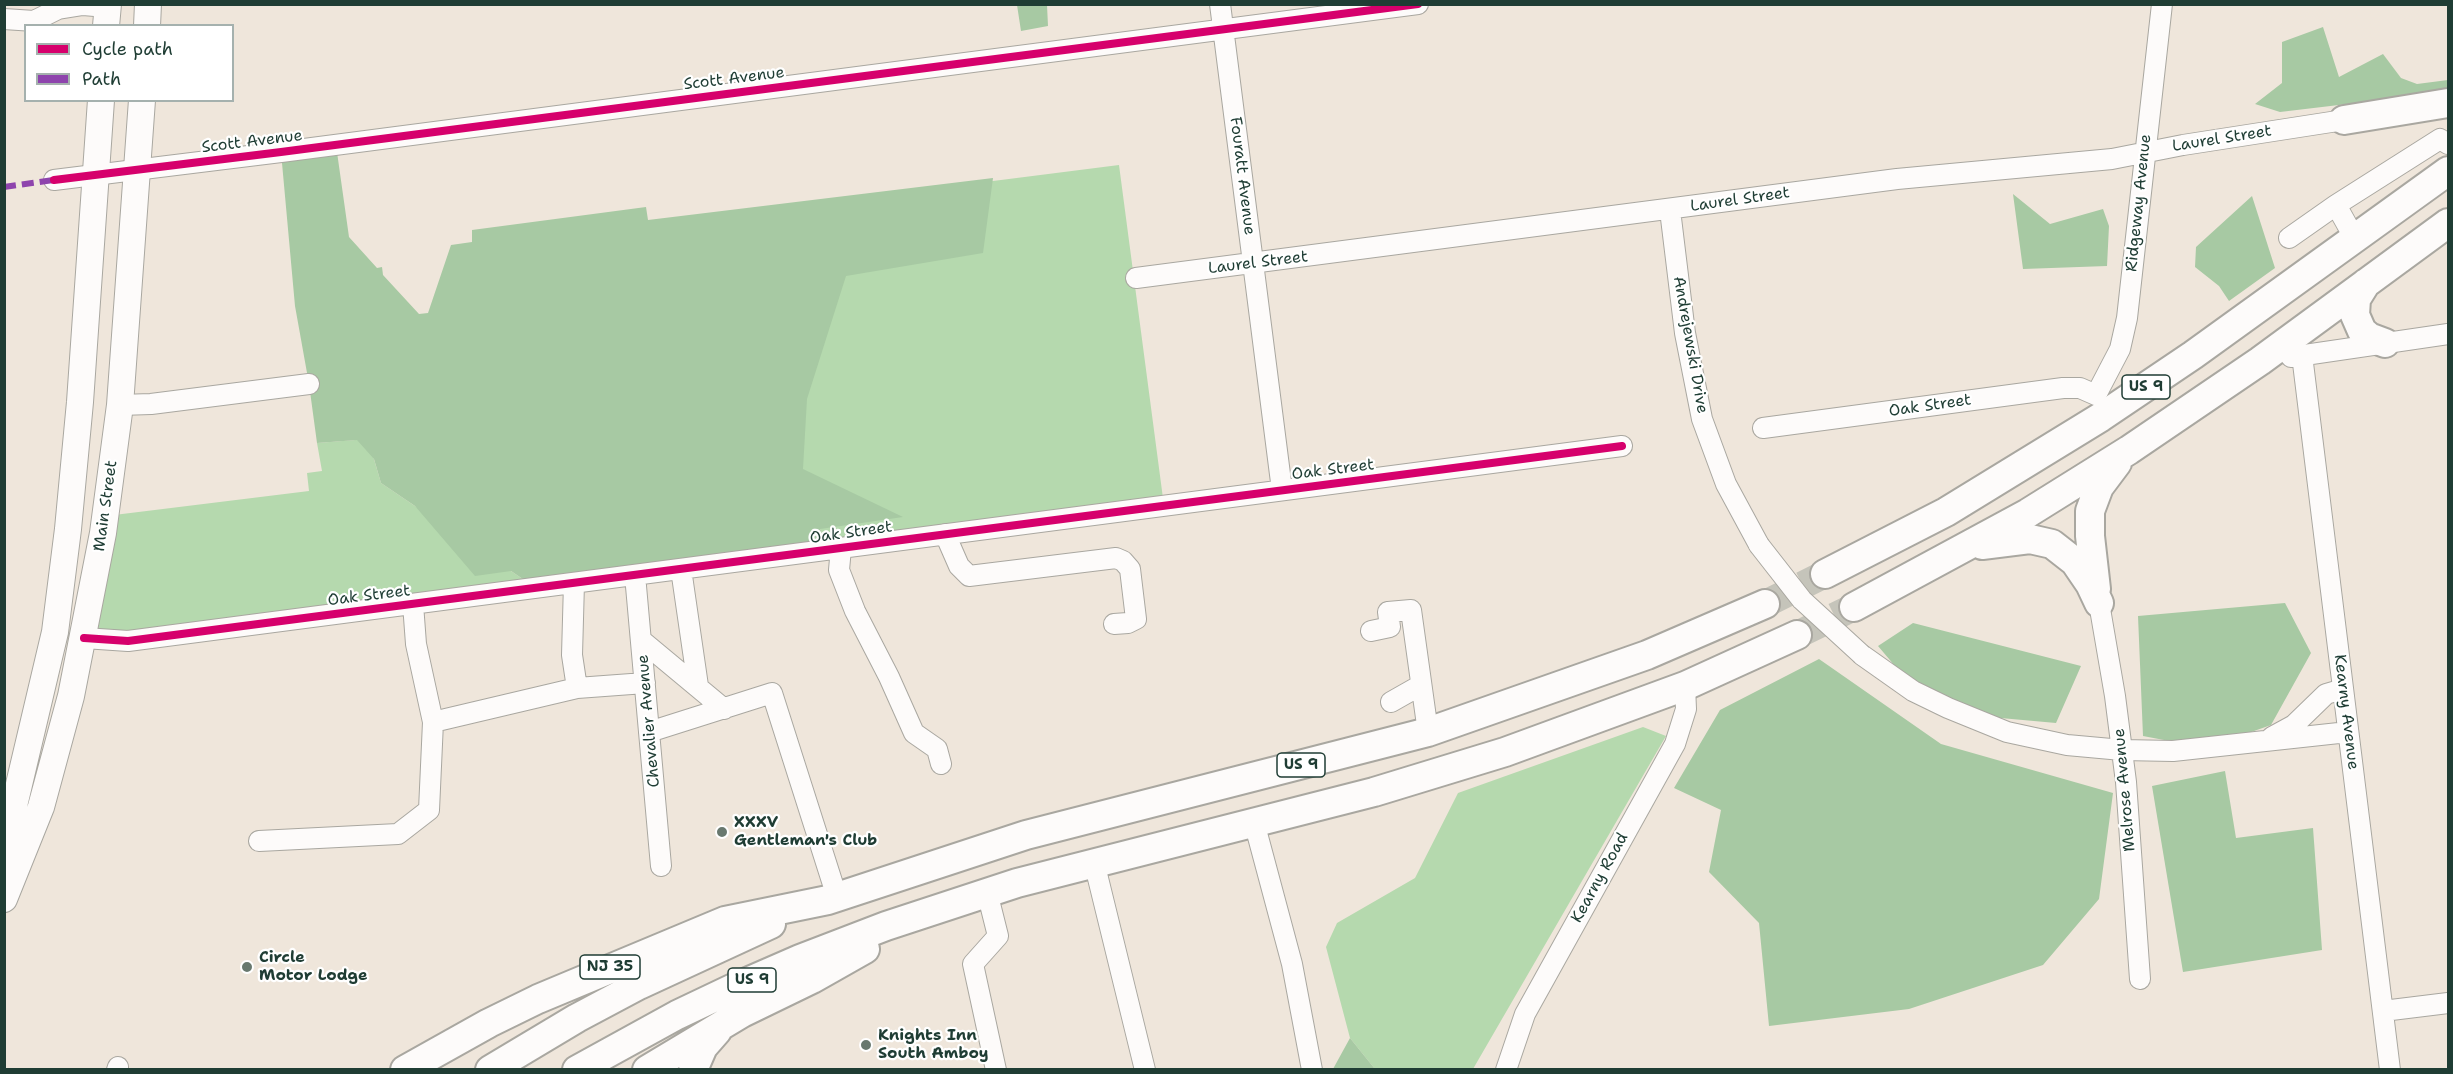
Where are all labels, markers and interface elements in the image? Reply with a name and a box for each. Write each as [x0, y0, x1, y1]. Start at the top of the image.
legend [24, 24, 234, 102]
text: Cycle path [82, 37, 173, 61]
street label: Scott Avenue [682, 63, 786, 95]
text: Path [82, 67, 121, 91]
street label: Fouratt Avenue [1225, 116, 1259, 236]
street label: Laurel Street [2171, 122, 2273, 156]
street label: Scott Avenue [200, 126, 304, 158]
street label: Ridgeway Avenue [2122, 133, 2156, 273]
street label: Laurel Street [1689, 184, 1791, 216]
street label: Laurel Street [1207, 247, 1309, 279]
street label: Andrejewski Drive [1668, 275, 1712, 415]
road number: US 9 [2122, 375, 2170, 399]
street label: Oak Street [1888, 391, 1972, 421]
street label: Oak Street [1291, 455, 1375, 485]
street label: Main Street [90, 459, 122, 553]
street label: Oak Street [809, 518, 893, 548]
street label: Oak Street [327, 581, 411, 611]
street label: Kearny Avenue [2329, 653, 2363, 771]
street label: Chevalier Avenue [634, 654, 664, 788]
street label: Melrose Avenue [2110, 728, 2140, 852]
road number: US 9 [1277, 753, 1325, 777]
place label: XXXV Gentleman's Club [734, 813, 877, 851]
marker: XXXV Gentleman's Club [715, 825, 729, 839]
street label: Kearny Road [1567, 830, 1633, 926]
place label: Circle Motor Lodge [259, 948, 368, 986]
road number: NJ 35 [580, 955, 640, 979]
marker: Circle Motor Lodge [240, 960, 254, 974]
road number: US 9 [728, 968, 776, 992]
place label: Knights Inn South Amboy [878, 1026, 989, 1064]
marker: Knights Inn South Amboy [859, 1038, 873, 1052]

